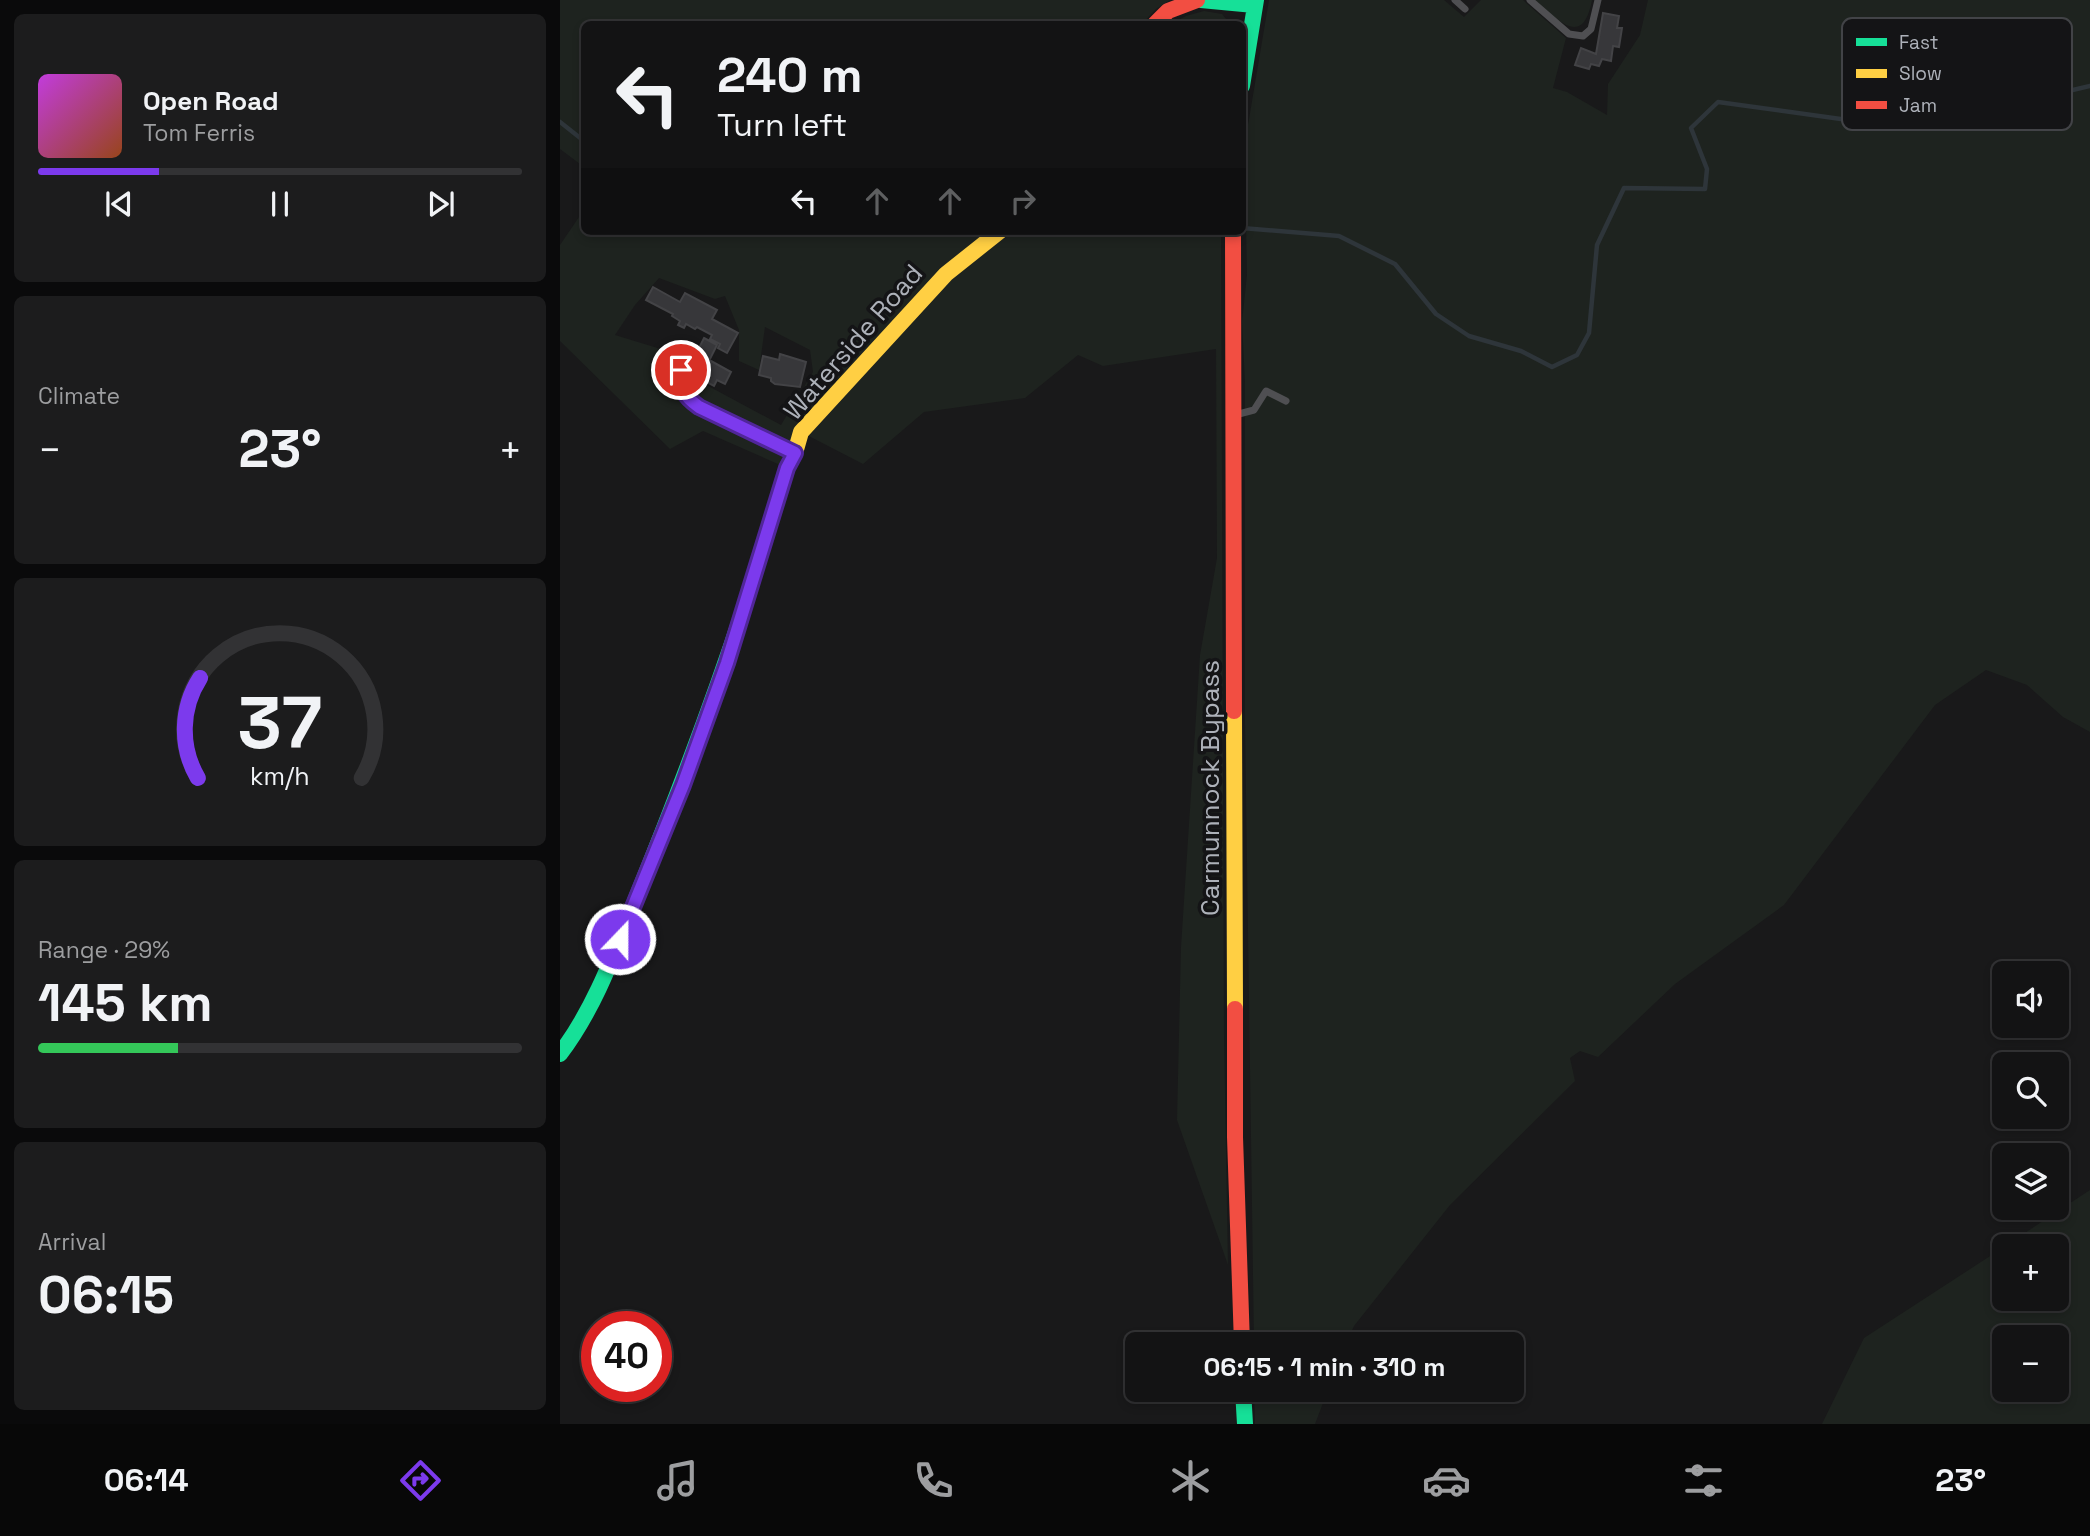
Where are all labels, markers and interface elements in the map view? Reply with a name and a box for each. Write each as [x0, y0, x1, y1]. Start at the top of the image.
legend [1842, 18, 2072, 130]
text: Fast [1899, 30, 1939, 55]
text: 240 m [717, 44, 863, 106]
icon: left [602, 49, 693, 140]
text: Slow [1899, 61, 1942, 86]
text: Open Road [143, 84, 279, 118]
text: Jam [1899, 93, 1937, 118]
text: Turn left [717, 105, 847, 145]
text: Tom Ferris [143, 118, 255, 148]
icon: left [785, 182, 823, 220]
icon: ahead [858, 182, 896, 220]
icon: ahead [931, 182, 969, 220]
icon: right [1004, 182, 1042, 220]
icon: previous [100, 185, 138, 223]
icon: pause [261, 185, 299, 223]
icon: next [422, 185, 460, 223]
street label: Waterside Road [776, 257, 930, 427]
pin [651, 340, 711, 400]
icon: arrive [662, 351, 700, 389]
text: Climate [38, 381, 120, 411]
text: 23° [239, 416, 322, 482]
text: − [38, 426, 62, 474]
text: + [498, 426, 522, 474]
street label: Carmunnock Bypass [1193, 660, 1227, 916]
text: 37 [238, 676, 322, 769]
text: km/h [250, 760, 310, 792]
position arrow [583, 902, 657, 976]
text: Range · 29% [38, 935, 170, 965]
map controls [1992, 961, 2069, 1402]
button: sound [1992, 961, 2069, 1038]
text: 145 km [38, 970, 213, 1036]
button: search [1992, 1052, 2069, 1129]
button: layers [1992, 1143, 2069, 1220]
text: Arrival [38, 1227, 106, 1257]
button: + [1992, 1234, 2069, 1311]
text: 06:15 [38, 1262, 174, 1328]
speed limit sign: 40 [581, 1311, 672, 1402]
button: − [1992, 1325, 2069, 1402]
text: 06:15 · 1 min · 310 m [1203, 1350, 1446, 1384]
icon: directions [396, 1456, 445, 1505]
icon: music [653, 1456, 702, 1505]
icon: phone [909, 1456, 958, 1505]
icon: climate [1166, 1456, 1215, 1505]
icon: car [1422, 1456, 1471, 1505]
icon: filters [1679, 1456, 1728, 1505]
text: 06:14 [104, 1460, 189, 1500]
text: 23° [1935, 1460, 1986, 1500]

